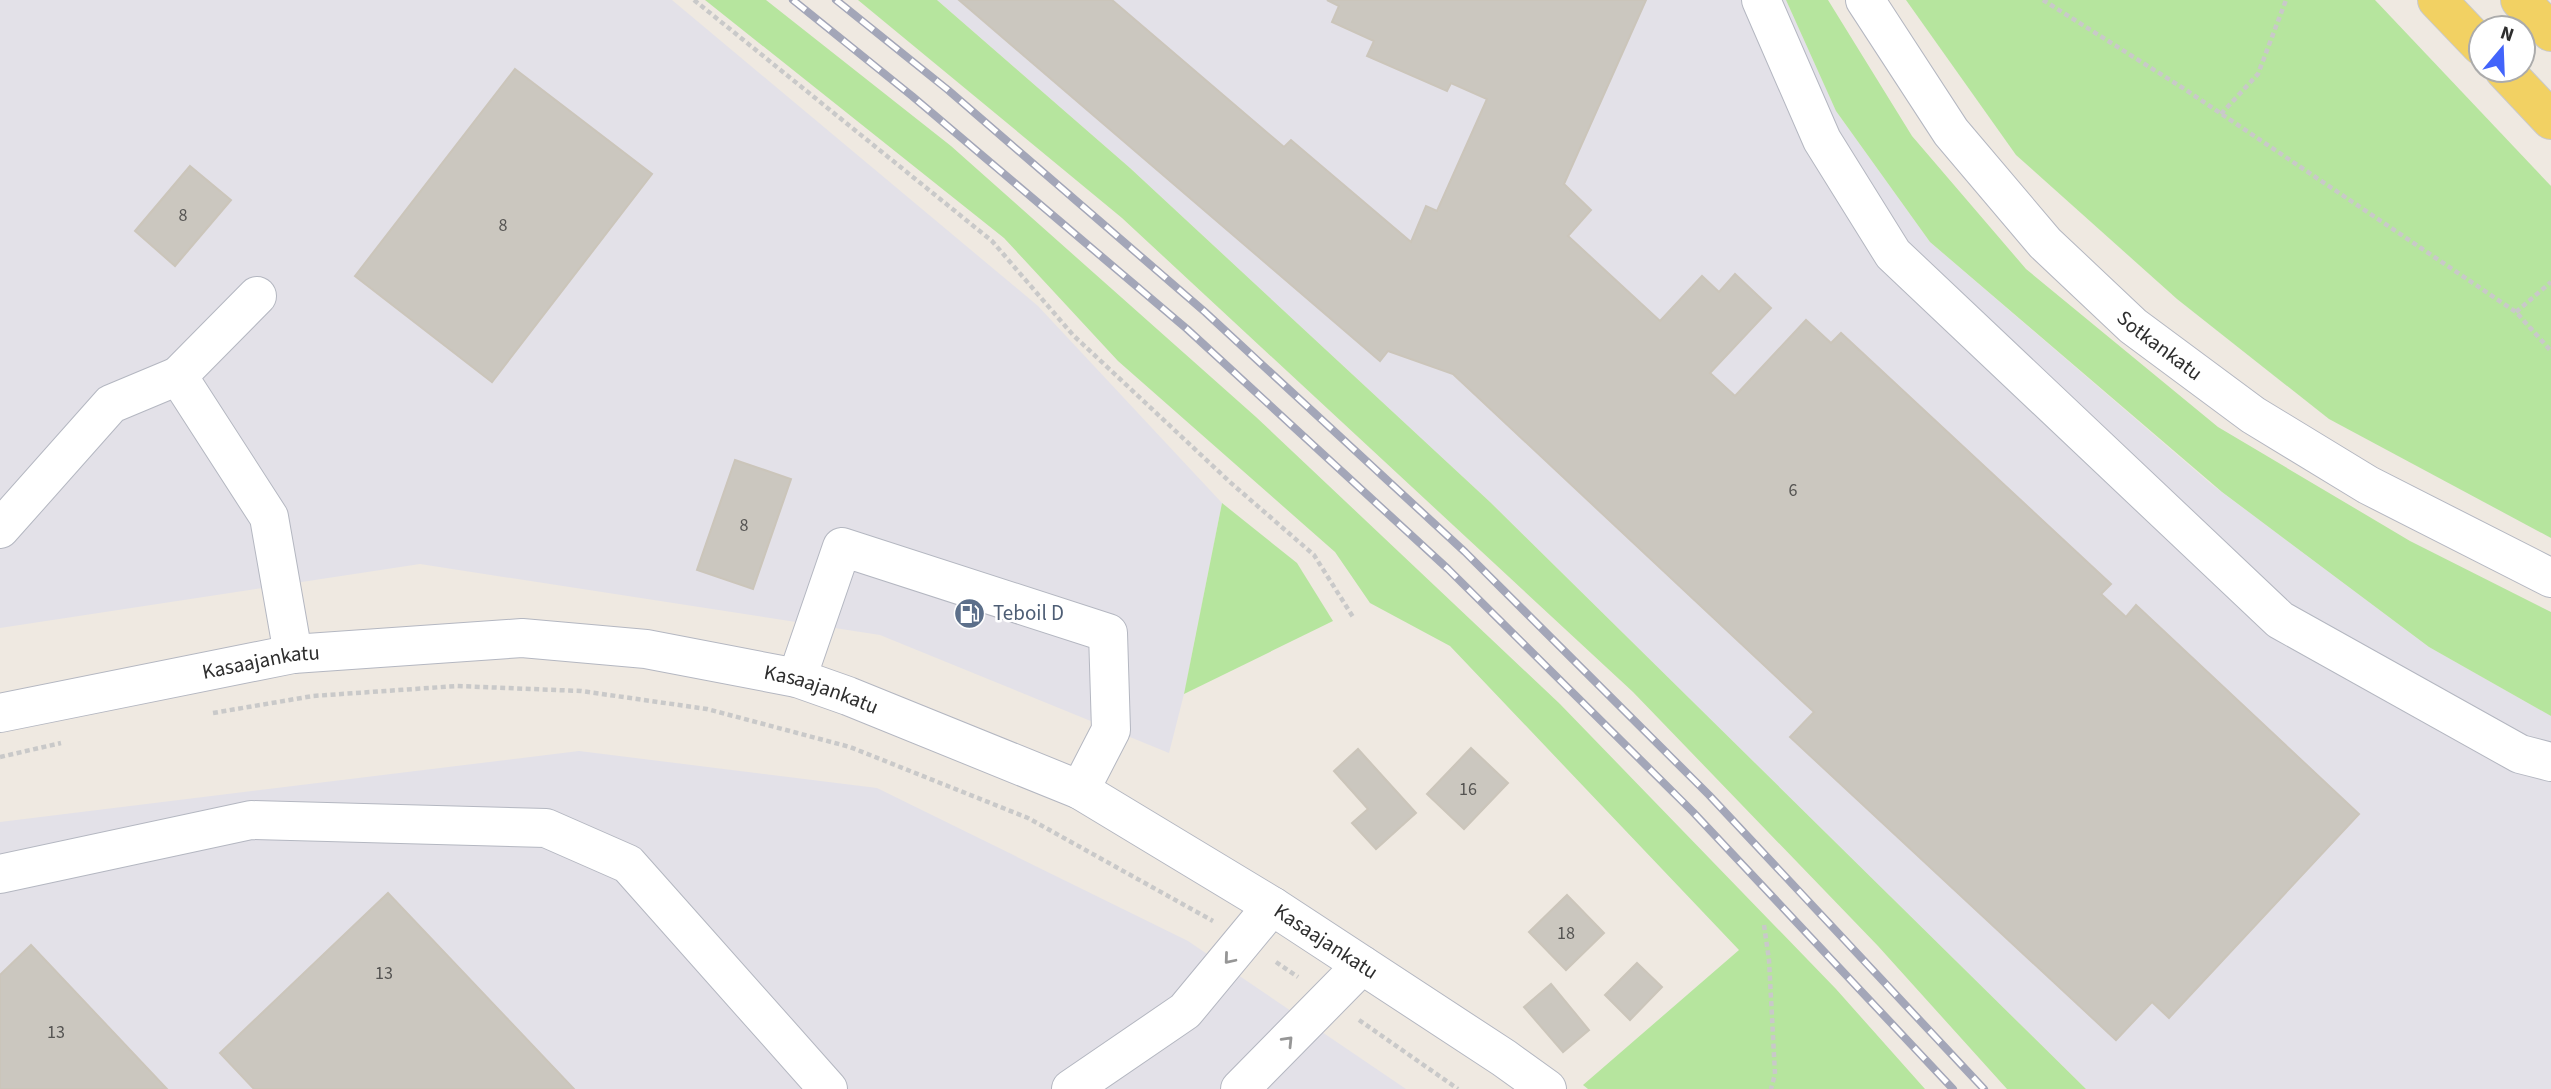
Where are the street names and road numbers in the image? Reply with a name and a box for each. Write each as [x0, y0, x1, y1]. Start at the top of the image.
street label: Sotkankatu [2110, 303, 2209, 388]
street label: Kasaajankatu [199, 637, 321, 687]
street label: Kasaajankatu [762, 657, 883, 722]
street label: Kasaajankatu [1268, 896, 1384, 987]

